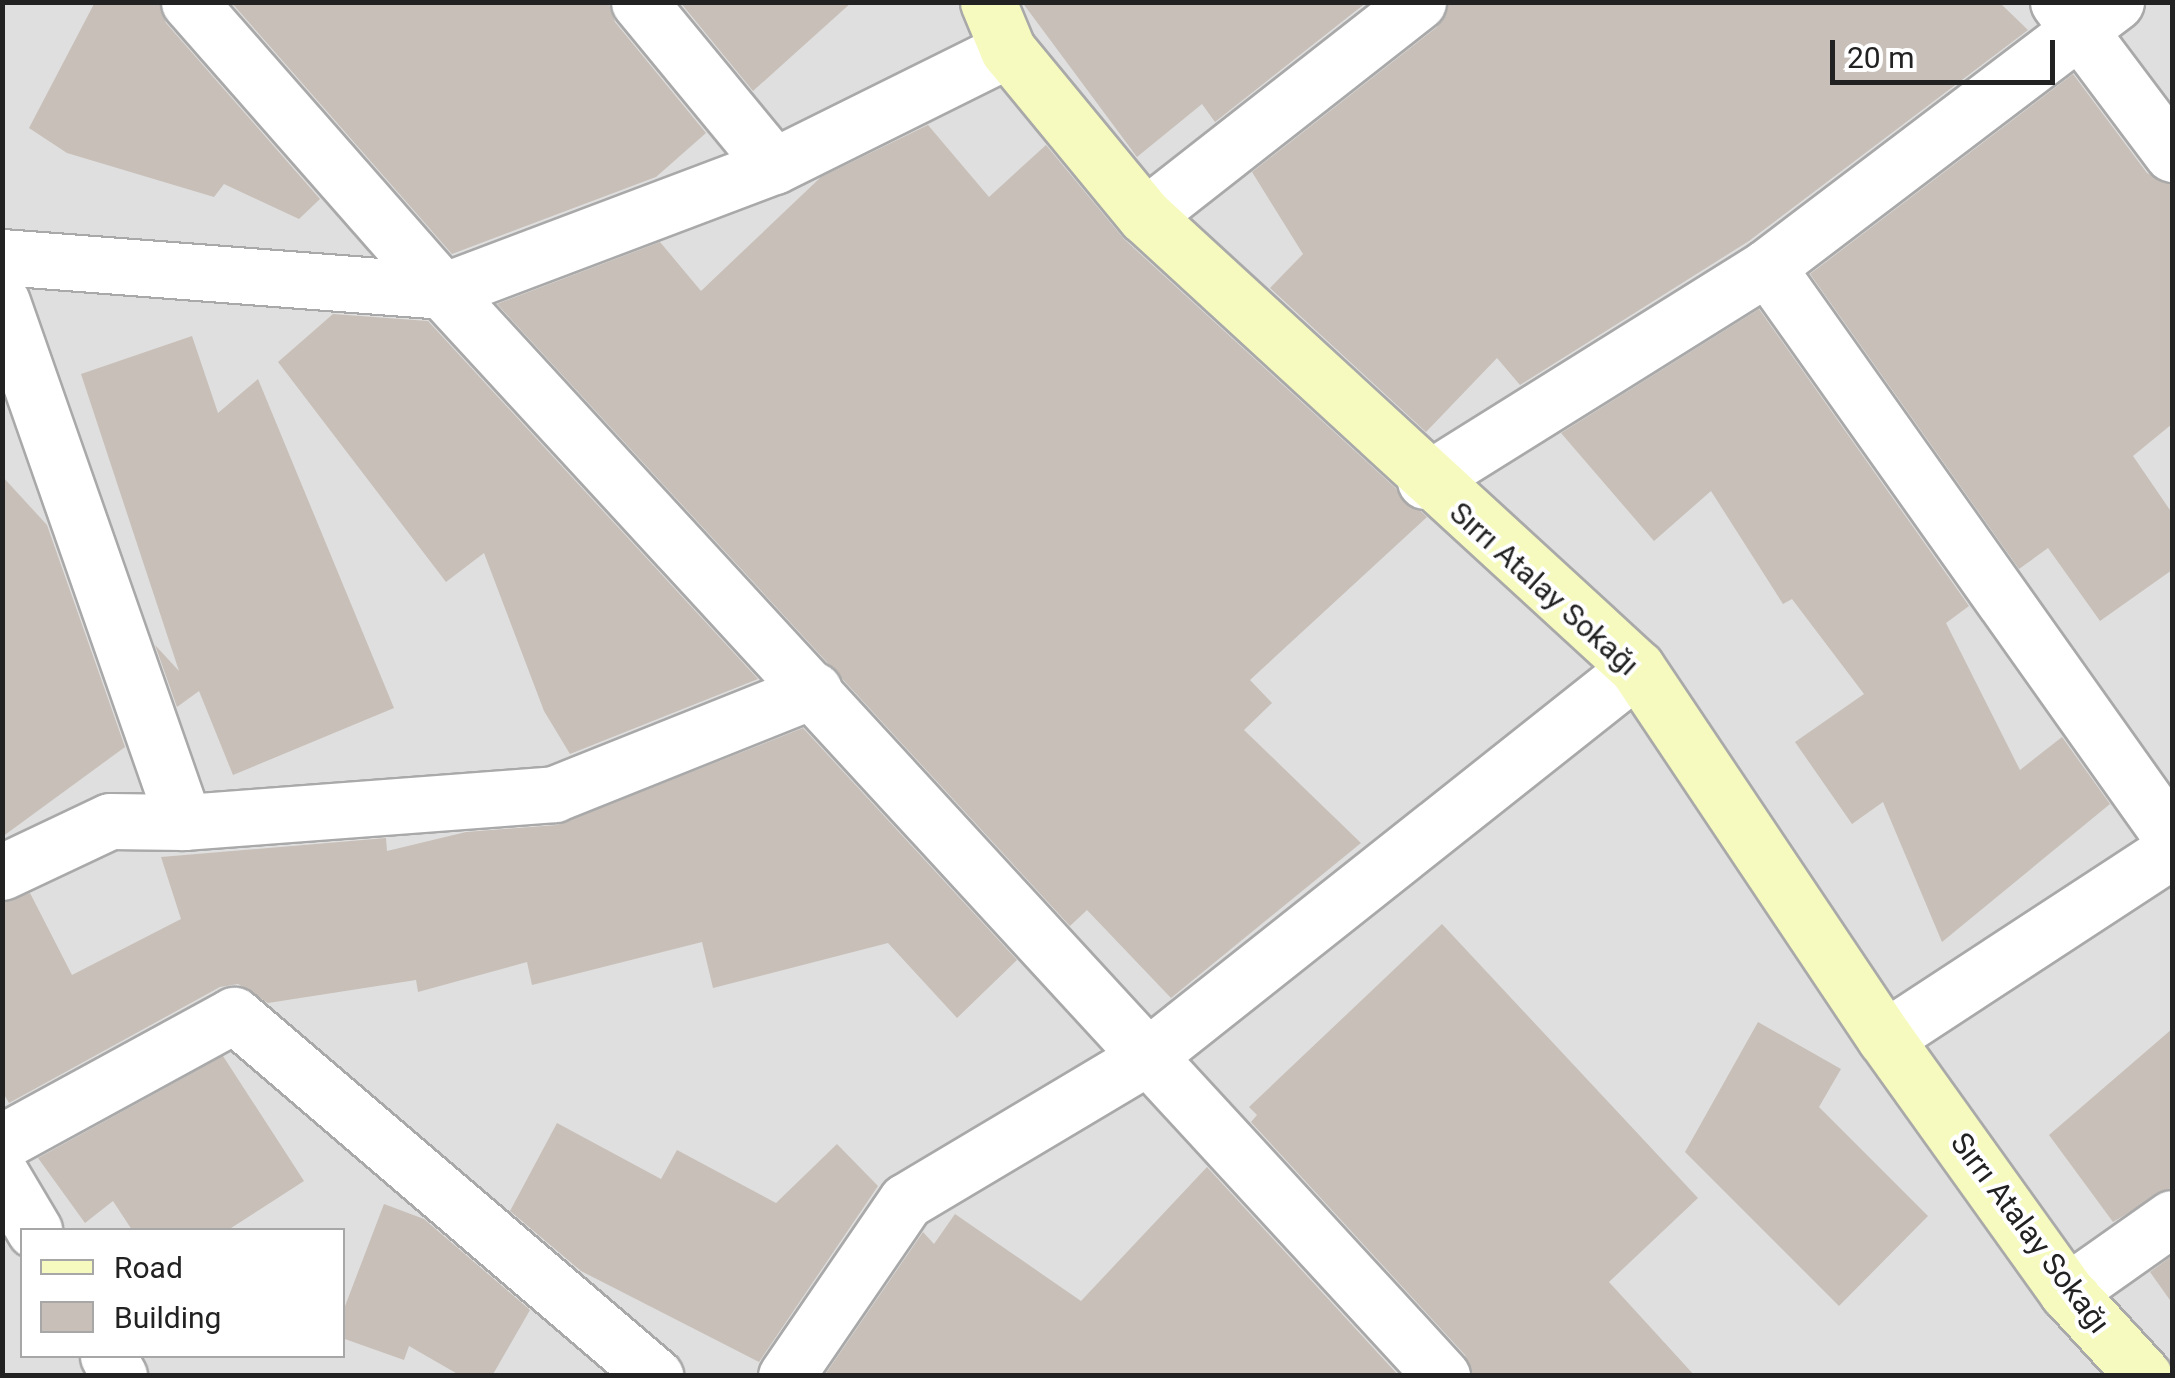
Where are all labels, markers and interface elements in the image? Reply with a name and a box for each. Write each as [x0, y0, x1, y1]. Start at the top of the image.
scale bar [1835, 20, 2060, 82]
text: 20 m [1847, 40, 1914, 75]
street label: Sırrı Atalay Sokağı [1442, 495, 1646, 683]
street label: Sırrı Atalay Sokağı [1943, 1126, 2117, 1340]
legend [20, 1228, 345, 1358]
text: Road [114, 1250, 183, 1285]
text: Building [114, 1300, 221, 1335]

